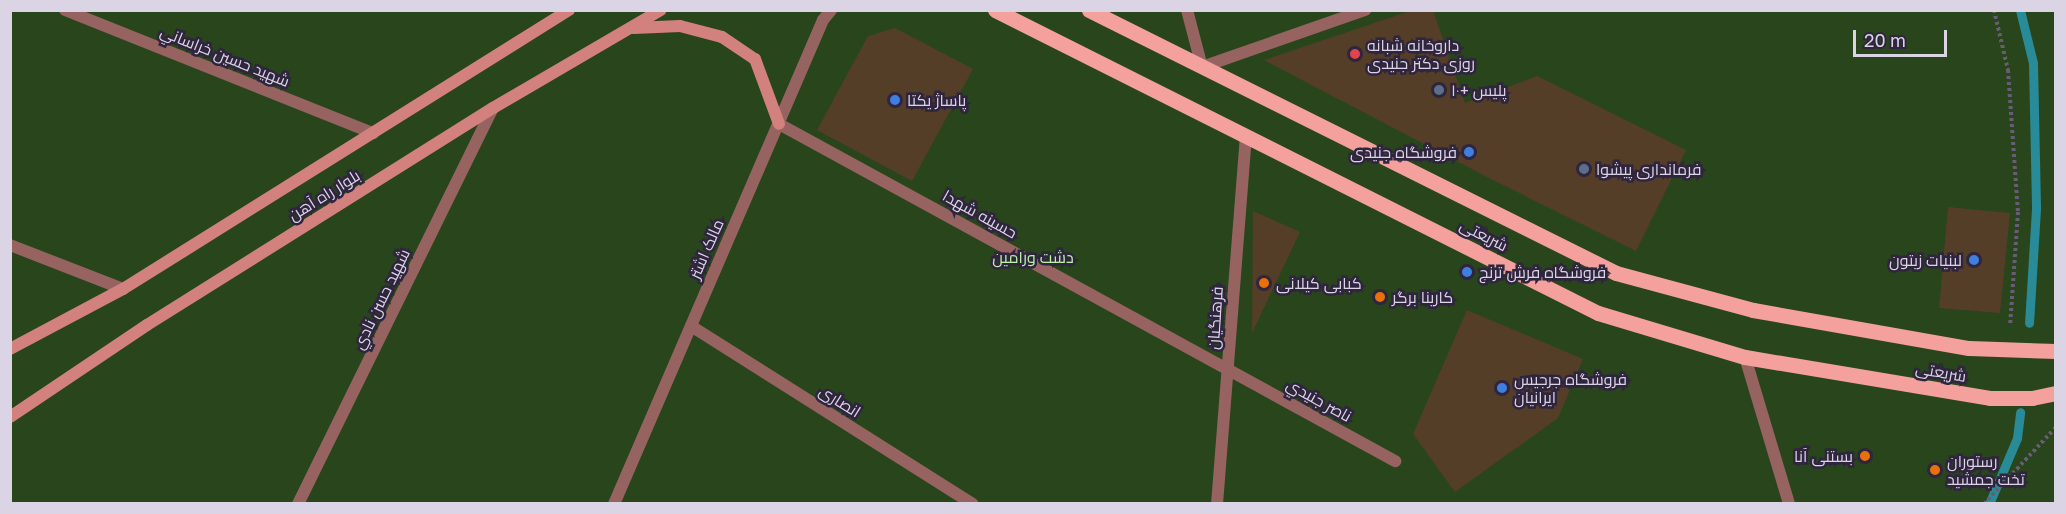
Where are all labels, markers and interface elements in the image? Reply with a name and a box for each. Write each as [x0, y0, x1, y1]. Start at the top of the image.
scale bar [1856, 18, 1950, 56]
street label: شهيد حسين خراساني [157, 21, 293, 91]
text: 20 m [1864, 29, 1906, 51]
place label: داروخانه شبانه روزی دکتر جنیدی [1367, 35, 1475, 73]
marker: داروخانه شبانه روزی دکتر جنیدی [1348, 47, 1362, 61]
place label: پلیس +۱۰ [1451, 80, 1507, 100]
marker: پلیس +۱۰ [1432, 83, 1446, 97]
place label: پاساژ یکتا [907, 90, 966, 110]
marker: پاساژ یکتا [888, 93, 902, 107]
place label: فروشگاه جنیدی [1350, 142, 1457, 162]
marker: فروشگاه جنیدی [1462, 145, 1476, 159]
place label: فرمانداری پیشوا [1596, 159, 1701, 179]
marker: فرمانداری پیشوا [1577, 162, 1591, 176]
street label: بلوار راه آهن [285, 165, 363, 225]
street label: حسینه شهدا [940, 186, 1020, 242]
street label: شریعتی [1457, 215, 1511, 255]
street label: مالک اشتر [684, 216, 728, 282]
street label: شهيد حسن نادي [348, 246, 414, 352]
park label: دشت ورامین [992, 247, 1074, 267]
place label: لبنیات زیتون [1889, 250, 1962, 270]
marker: لبنیات زیتون [1967, 253, 1981, 267]
place label: فروشگاه فرش ترنج [1479, 262, 1606, 282]
marker: فروشگاه فرش ترنج [1460, 265, 1474, 279]
place label: کبابی کیلانی [1276, 273, 1362, 293]
marker: کبابی کیلانی [1257, 276, 1271, 290]
street label: فرهنگیان [1203, 286, 1227, 350]
place label: کارینا برگر [1392, 287, 1453, 307]
marker: کارینا برگر [1373, 290, 1387, 304]
street label: شریعتی [1914, 358, 1968, 386]
place label: فروشگاه جرجیس ایرانیان [1514, 369, 1627, 407]
street label: ناصر جنيدي [1283, 374, 1355, 426]
street label: انصاری [816, 381, 864, 421]
marker: فروشگاه جرجیس ایرانیان [1495, 381, 1509, 395]
place label: بستنی آنا [1794, 446, 1853, 466]
marker: بستنی آنا [1858, 449, 1872, 463]
place label: رستوران تخت جمشید [1947, 451, 2025, 489]
marker: رستوران تخت جمشید [1928, 463, 1942, 477]

